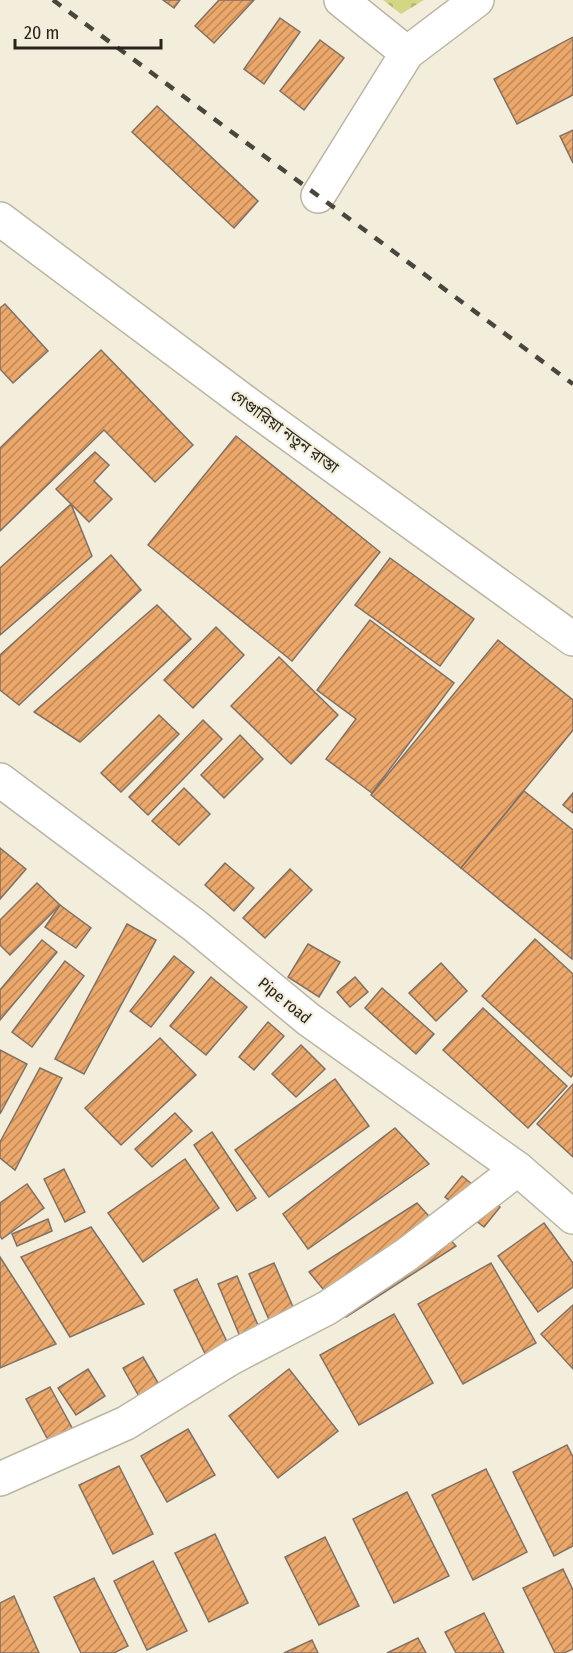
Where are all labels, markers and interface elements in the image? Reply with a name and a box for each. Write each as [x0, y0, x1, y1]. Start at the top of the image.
scale bar [15, 12, 160, 50]
text: 20 m [24, 22, 59, 44]
street label: গেণ্ডারিয়া নতুন রাস্তা [227, 386, 343, 477]
street label: Pipe road [254, 973, 315, 1027]

